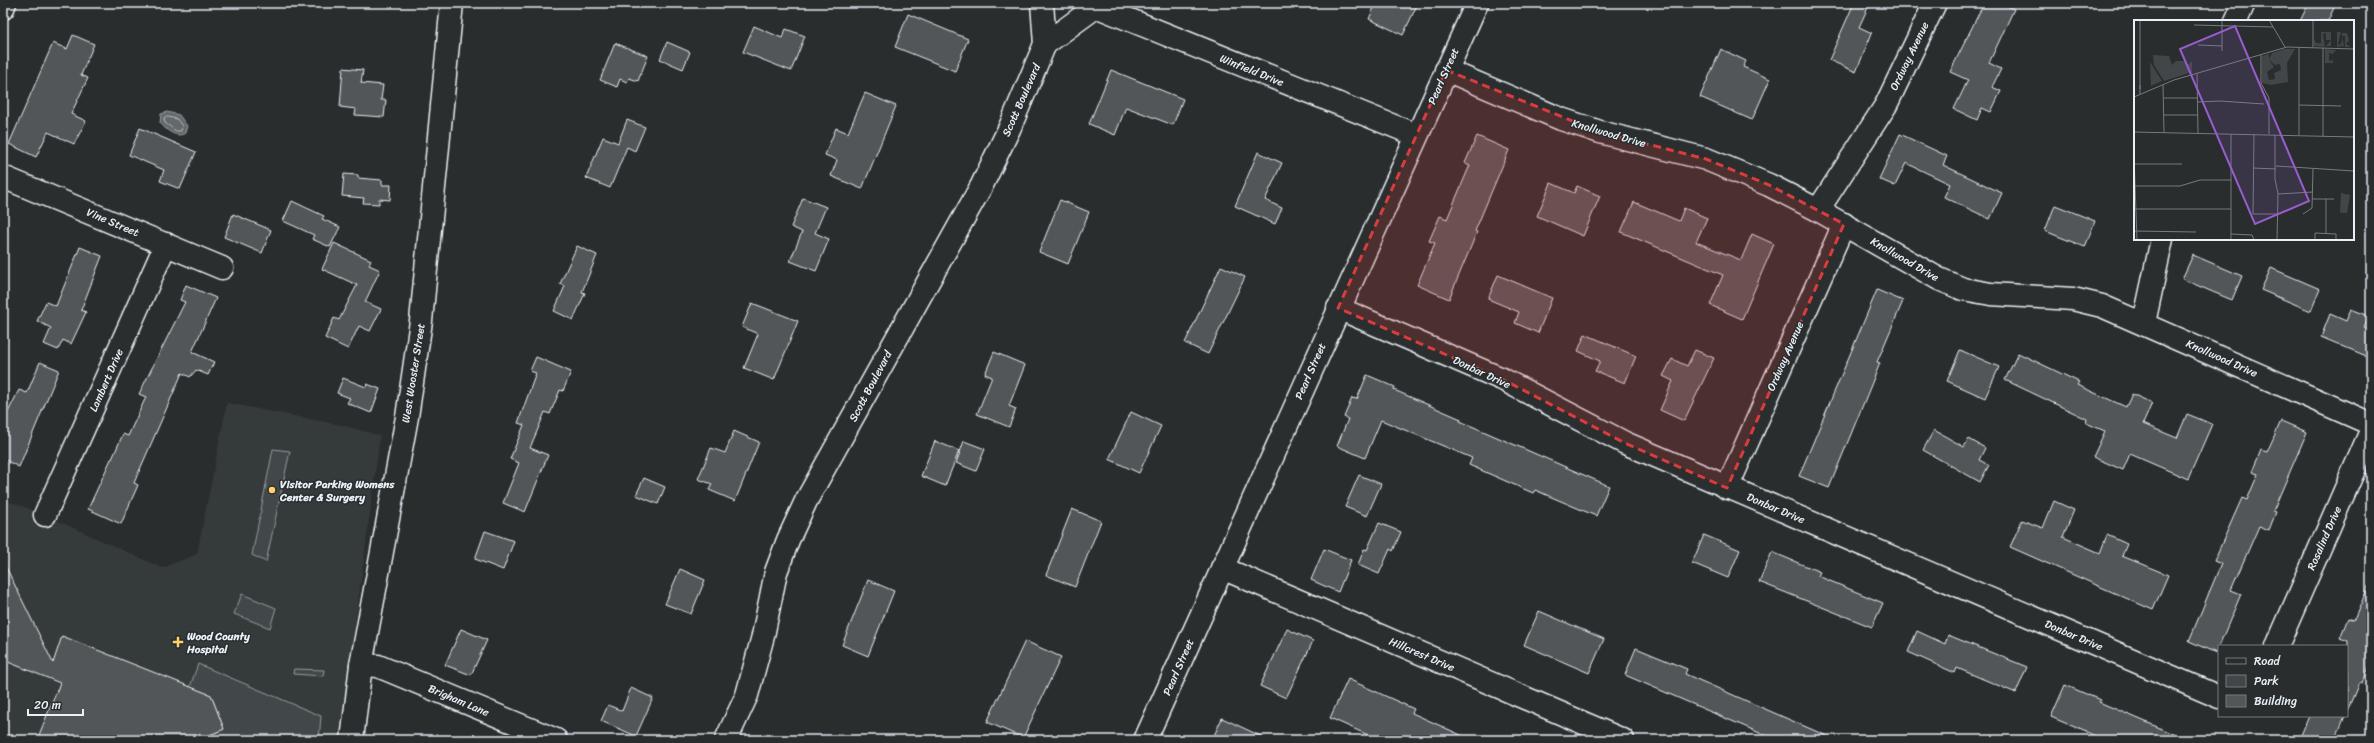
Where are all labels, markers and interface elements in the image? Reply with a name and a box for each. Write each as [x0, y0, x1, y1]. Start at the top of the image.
street label: Ordway Avenue [1885, 18, 1934, 94]
inset map [2134, 20, 2354, 240]
street label: Pearl Street [1423, 45, 1464, 108]
street label: Winfield Drive [1217, 49, 1287, 92]
street label: Scott Boulevard [997, 60, 1047, 140]
street label: Knollwood Drive [1569, 114, 1649, 153]
street label: Vine Street [83, 203, 142, 242]
street label: Knollwood Drive [1867, 232, 1943, 287]
street label: Ordway Avenue [1762, 318, 1809, 394]
street label: West Wooster Street [396, 322, 431, 424]
street label: Knollwood Drive [2183, 334, 2261, 383]
street label: Pearl Street [1290, 340, 1331, 403]
street label: Lambert Drive [84, 345, 129, 415]
street label: Scott Boulevard [844, 346, 898, 425]
street label: Donbar Drive [1450, 351, 1514, 394]
place label: Visitor Parking Womens Center & Surgery [279, 475, 395, 507]
marker: Visitor Parking Womens Center & Surgery [267, 485, 277, 495]
street label: Donbar Drive [1744, 488, 1808, 529]
street label: Rosalind Drive [2302, 503, 2347, 573]
street label: Donbar Drive [2042, 615, 2106, 656]
place label: Wood County Hospital [186, 627, 250, 659]
street label: Hillcrest Drive [1386, 632, 1458, 677]
marker: Wood County Hospital [172, 636, 184, 648]
street label: Pearl Street [1158, 636, 1199, 699]
legend [2218, 645, 2348, 717]
text: Road [2254, 650, 2281, 672]
text: Park [2254, 670, 2279, 692]
street label: Brigham Lane [425, 679, 493, 722]
text: Building [2254, 690, 2297, 712]
scale bar [28, 691, 83, 717]
text: 20 m [34, 694, 61, 716]

